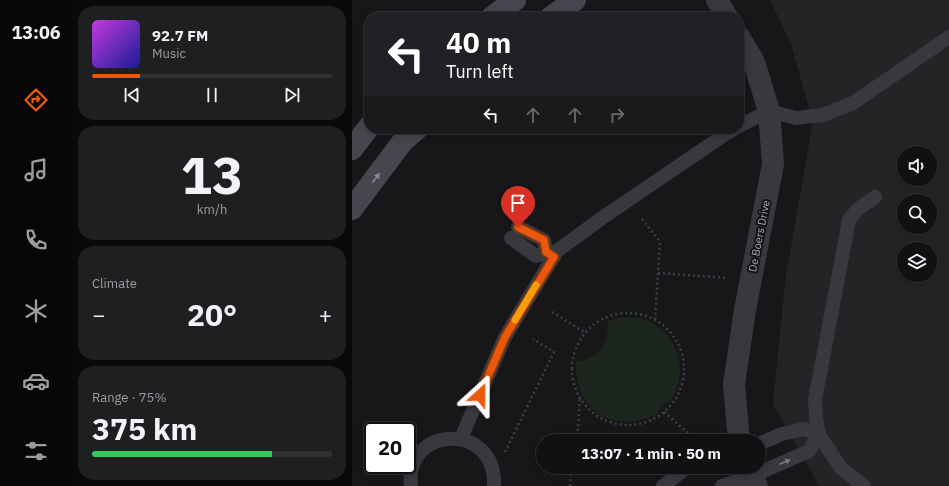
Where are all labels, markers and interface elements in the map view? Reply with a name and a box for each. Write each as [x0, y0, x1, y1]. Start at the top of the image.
text: 13:06 [11, 21, 61, 44]
text: 40 m [446, 24, 511, 61]
text: 92.7 FM [152, 26, 208, 45]
icon: left [380, 28, 432, 80]
text: Music [152, 45, 186, 62]
text: Turn left [446, 60, 514, 83]
icon: previous [121, 84, 143, 106]
icon: pause [201, 84, 223, 106]
icon: next [281, 84, 303, 106]
icon: directions [22, 86, 50, 114]
icon: left [480, 104, 502, 126]
icon: ahead [522, 104, 544, 126]
icon: ahead [564, 104, 586, 126]
icon: right [606, 104, 628, 126]
text: 13 [181, 141, 243, 208]
map controls [897, 146, 937, 282]
button: sound [897, 146, 937, 186]
icon: music [22, 156, 50, 184]
one-way arrow [371, 173, 379, 183]
pin [501, 186, 535, 227]
icon: arrive [507, 192, 529, 214]
button: search [897, 194, 937, 234]
street label: De Boers Drive [745, 199, 773, 273]
text: km/h [197, 201, 227, 218]
icon: phone [22, 226, 50, 254]
button: layers [897, 242, 937, 282]
text: Climate [92, 275, 137, 292]
text: 20° [187, 295, 237, 334]
icon: climate [22, 297, 50, 325]
text: − [92, 300, 105, 329]
text: + [319, 300, 332, 329]
icon: car [22, 367, 50, 395]
position arrow [459, 374, 501, 416]
text: Range · 75% [92, 389, 166, 406]
text: 375 km [92, 409, 197, 448]
speed limit sign: 20 [364, 422, 416, 474]
icon: filters [22, 437, 50, 465]
text: 13:07 · 1 min · 50 m [581, 444, 721, 463]
one-way arrow [779, 458, 791, 464]

